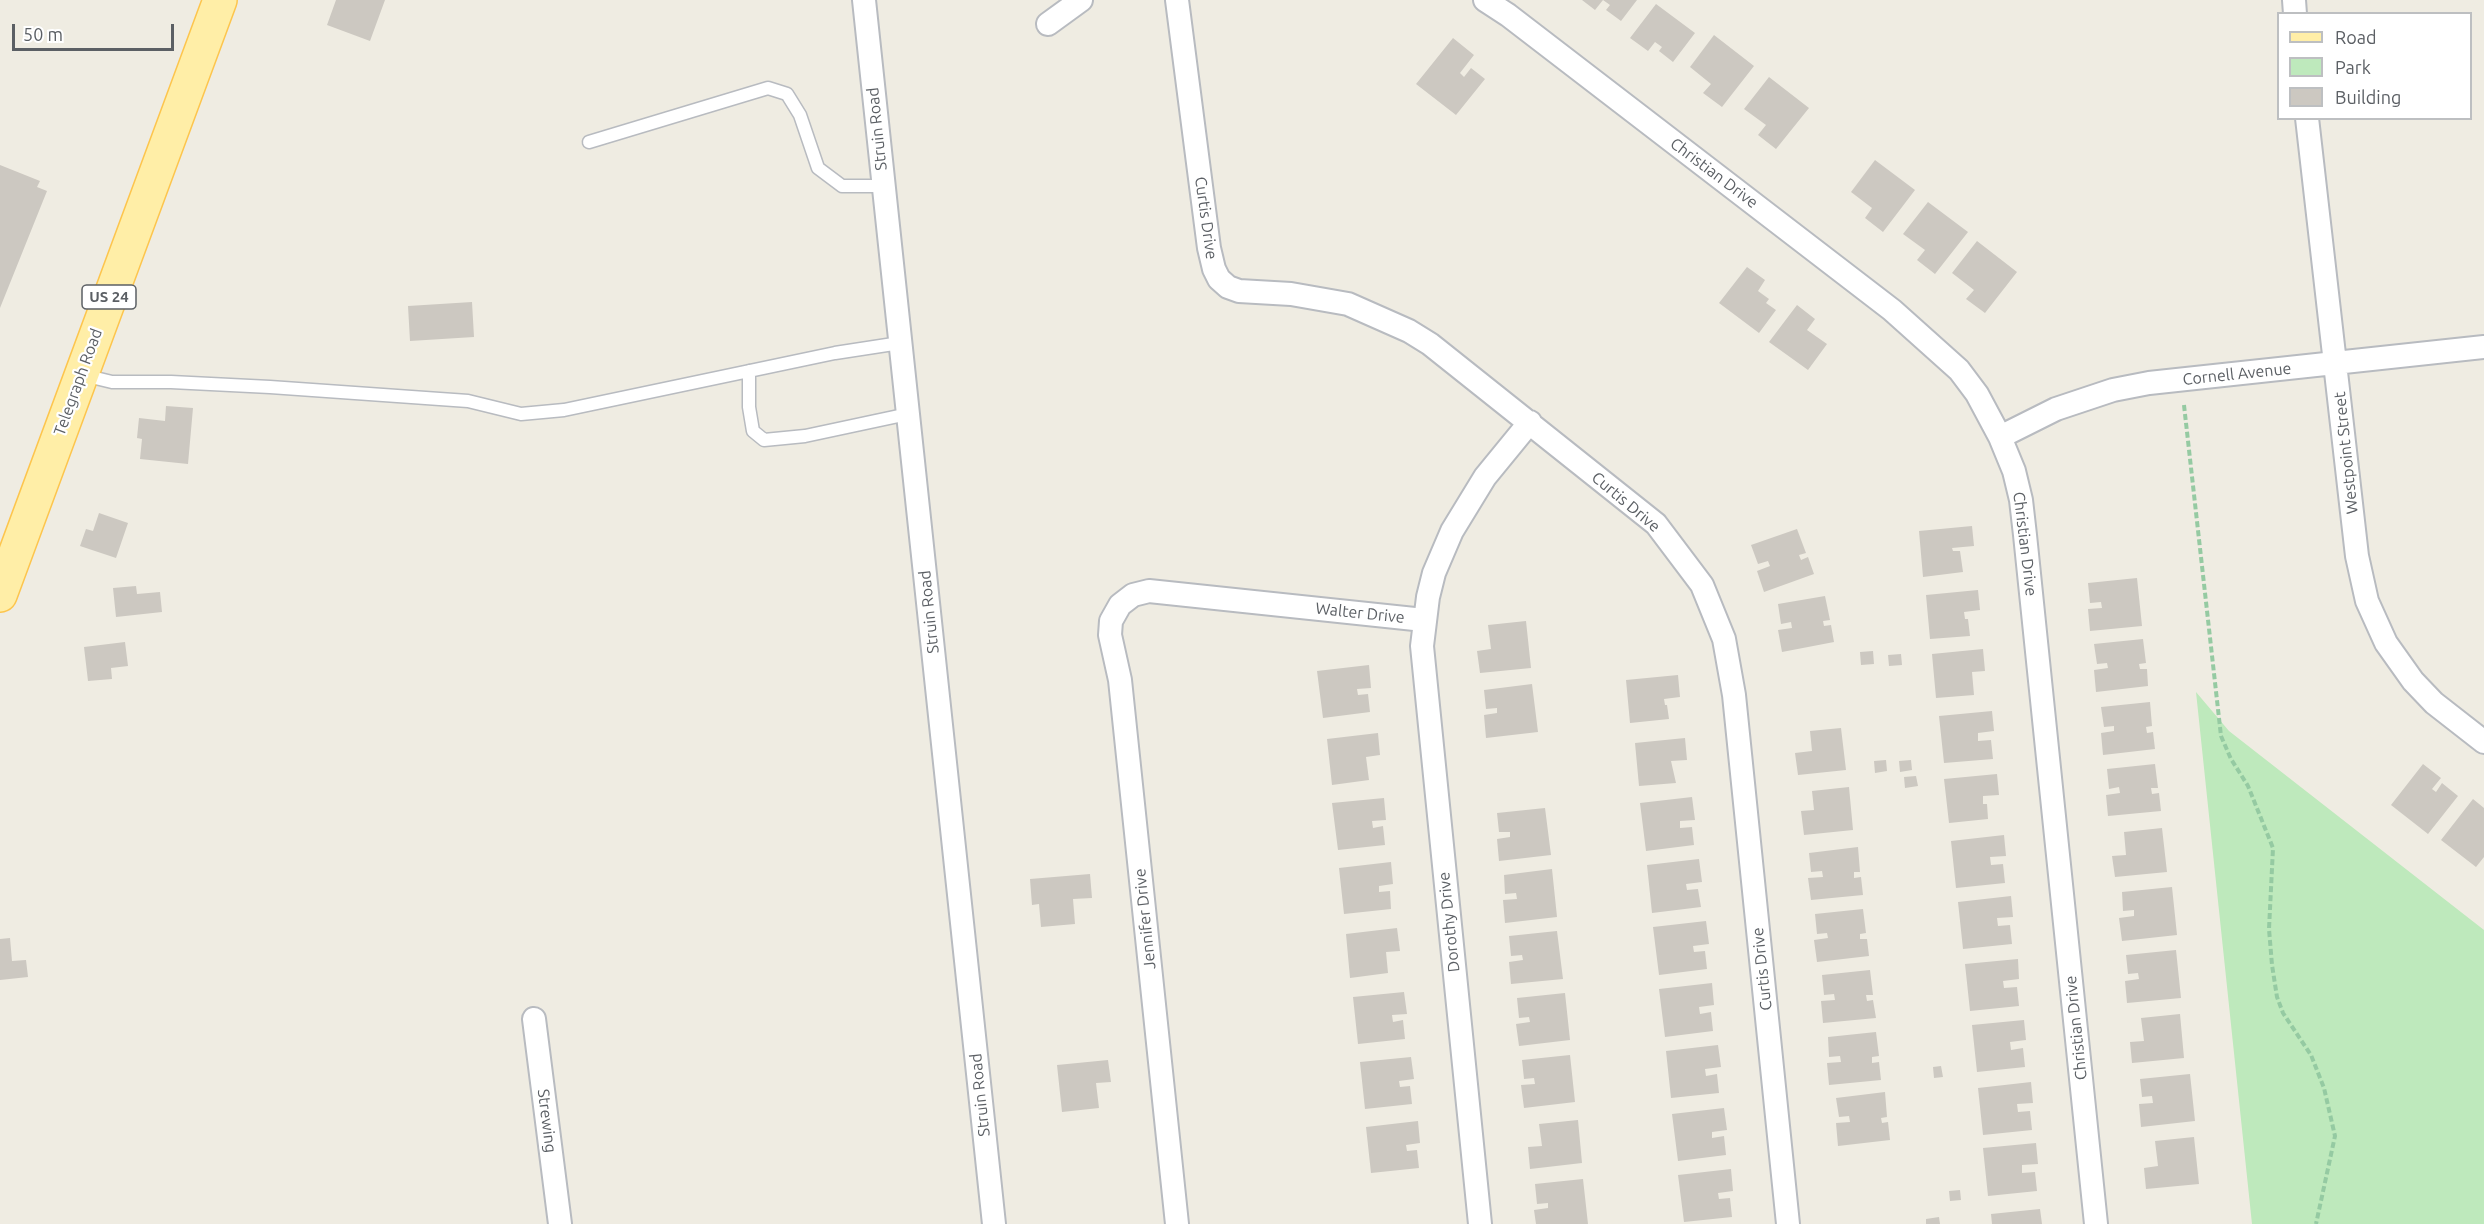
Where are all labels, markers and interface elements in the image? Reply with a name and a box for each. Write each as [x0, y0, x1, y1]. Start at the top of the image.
scale bar [15, 12, 177, 50]
legend [2277, 12, 2472, 120]
text: 50 m [23, 24, 63, 44]
text: Road [2335, 27, 2377, 47]
text: Park [2335, 57, 2371, 77]
street label: Struin Road [863, 87, 891, 171]
text: Building [2335, 87, 2401, 107]
street label: Christian Drive [1666, 134, 1762, 212]
street label: Curtis Drive [1191, 175, 1221, 261]
road number: US 24 [82, 285, 136, 309]
street label: Telegraph Road [50, 326, 106, 438]
street label: Cornell Avenue [2182, 359, 2292, 389]
street label: Westpoint Street [2330, 391, 2362, 515]
street label: Curtis Drive [1588, 468, 1664, 536]
street label: Christian Drive [2009, 491, 2041, 597]
street label: Struin Road [915, 570, 943, 654]
street label: Walter Drive [1314, 599, 1406, 627]
street label: Jennifer Drive [1130, 868, 1160, 970]
street label: Dorothy Drive [1434, 871, 1464, 973]
street label: Curtis Drive [1748, 926, 1776, 1012]
street label: Christian Drive [2061, 975, 2091, 1081]
street label: Struin Road [966, 1053, 994, 1137]
street label: Strewing [534, 1088, 560, 1154]

